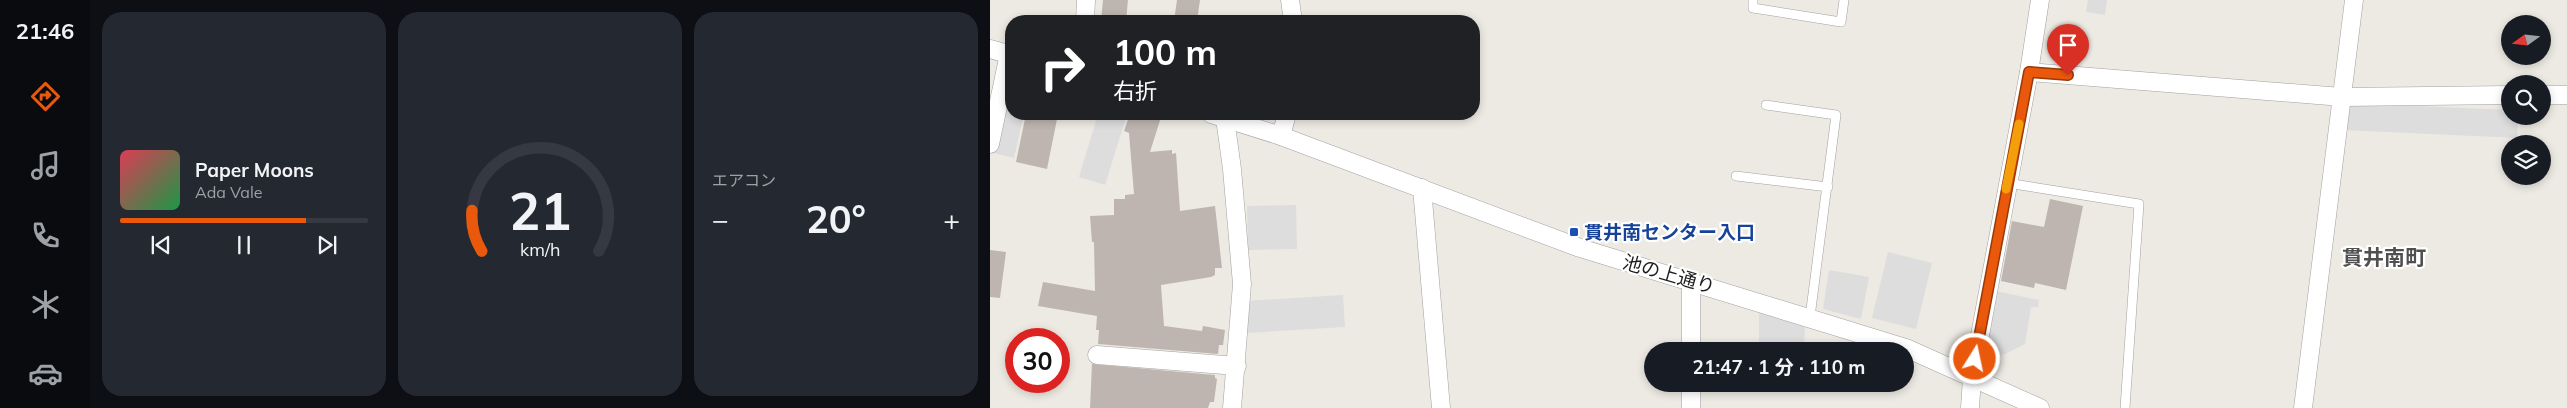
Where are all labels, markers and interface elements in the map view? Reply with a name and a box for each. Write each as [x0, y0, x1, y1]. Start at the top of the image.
north arrow [2501, 15, 2551, 65]
map controls [2501, 15, 2551, 185]
text: 21:46 [16, 17, 74, 45]
pin [2047, 24, 2089, 75]
text: 100 m [1113, 30, 1217, 74]
icon: arrive [2054, 31, 2082, 59]
icon: right [1030, 35, 1095, 100]
button: search [2501, 75, 2551, 125]
text: 右折 [1113, 77, 1157, 105]
icon: directions [28, 79, 63, 114]
button: layers [2501, 135, 2551, 185]
icon: music [28, 148, 63, 183]
text: Paper Moons [195, 158, 314, 182]
text: エアコン [712, 170, 776, 190]
text: 21 [509, 178, 571, 243]
text: Ada Vale [195, 182, 262, 202]
text: 20° [806, 195, 866, 243]
text: − [712, 202, 729, 237]
text: + [943, 202, 960, 237]
icon: phone [28, 218, 63, 253]
place label: 貫井南センター入口 [1584, 220, 1755, 244]
marker: 貫井南センター入口 [1568, 226, 1580, 238]
icon: previous [147, 231, 175, 259]
icon: pause [230, 231, 258, 259]
icon: next [313, 231, 341, 259]
text: km/h [520, 238, 560, 260]
district label: 貫井南町 [2342, 244, 2426, 270]
street label: 池の上通り [1620, 249, 1718, 299]
icon: climate [28, 287, 63, 322]
speed limit sign: 30 [1005, 328, 1070, 393]
position arrow [1948, 332, 2000, 384]
text: 21:47 · 1 分 · 110 m [1693, 355, 1865, 379]
icon: car [28, 356, 63, 391]

